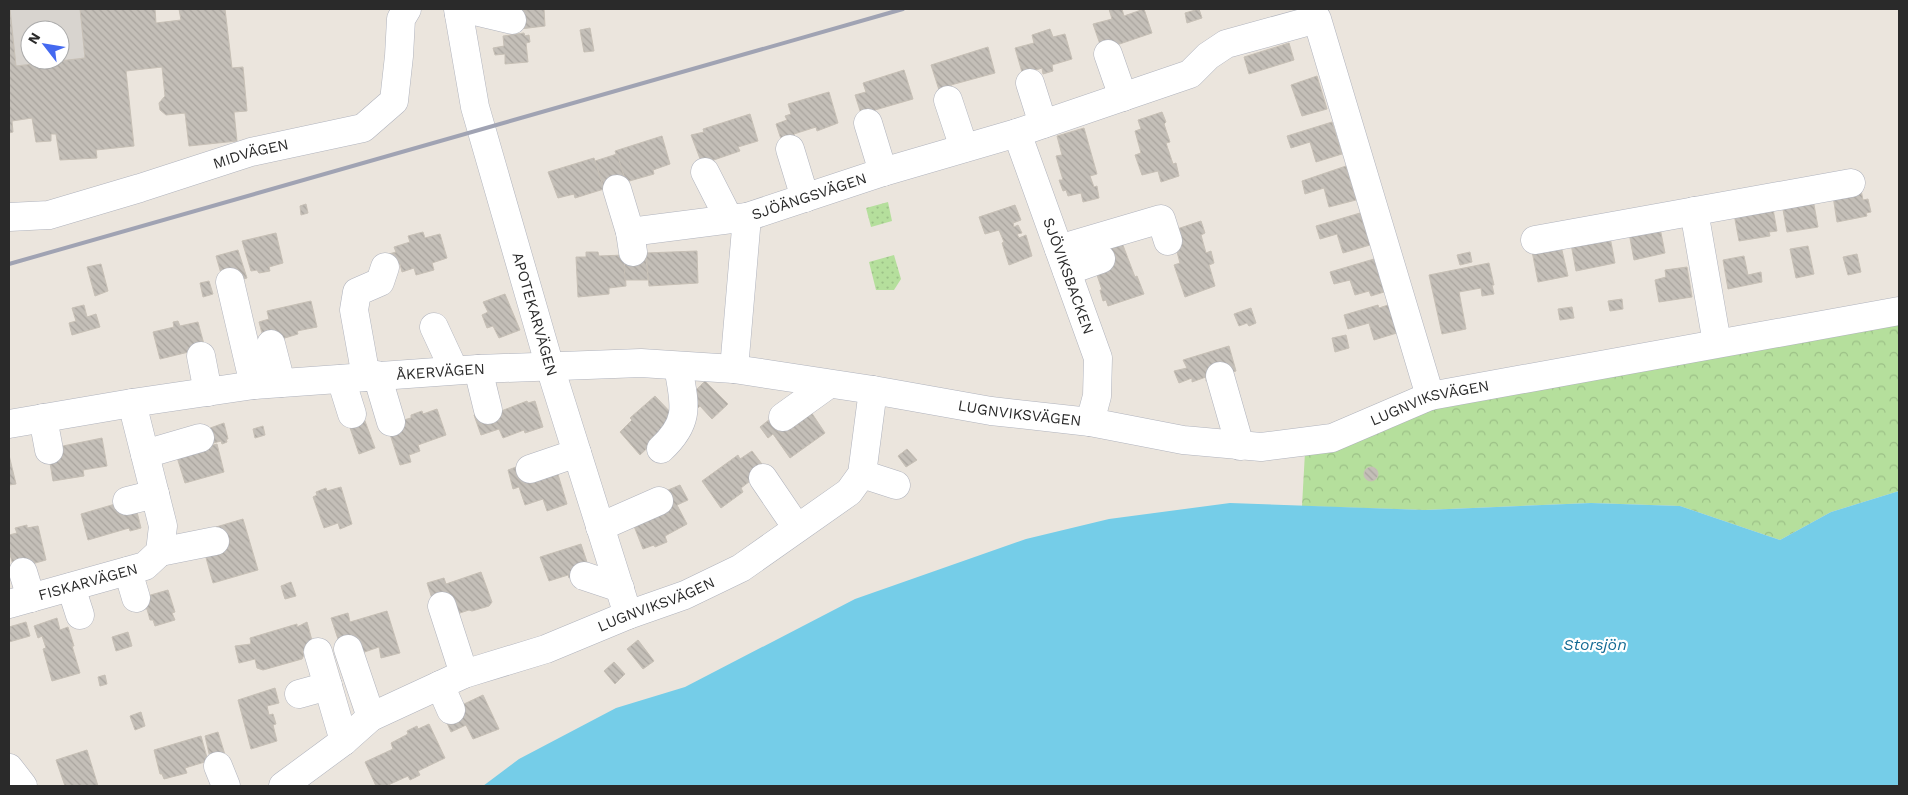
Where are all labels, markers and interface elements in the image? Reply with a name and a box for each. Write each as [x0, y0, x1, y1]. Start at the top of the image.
north arrow [20, 20, 70, 70]
text: N [24, 30, 43, 47]
street label: MIDVÄGEN [211, 135, 290, 173]
street label: SJÖÄNGSVÄGEN [749, 169, 869, 224]
street label: SJÖVIKSBACKEN [1039, 215, 1098, 337]
street label: APOTEKARVÄGEN [508, 250, 561, 378]
street label: ÅKERVÄGEN [395, 360, 485, 384]
street label: LUGNVIKSVÄGEN [1367, 376, 1491, 430]
street label: LUGNVIKSVÄGEN [957, 396, 1082, 430]
street label: FISKARVÄGEN [36, 559, 140, 604]
street label: LUGNVIKSVÄGEN [595, 573, 718, 636]
water label: Storsjön [1563, 635, 1627, 654]

